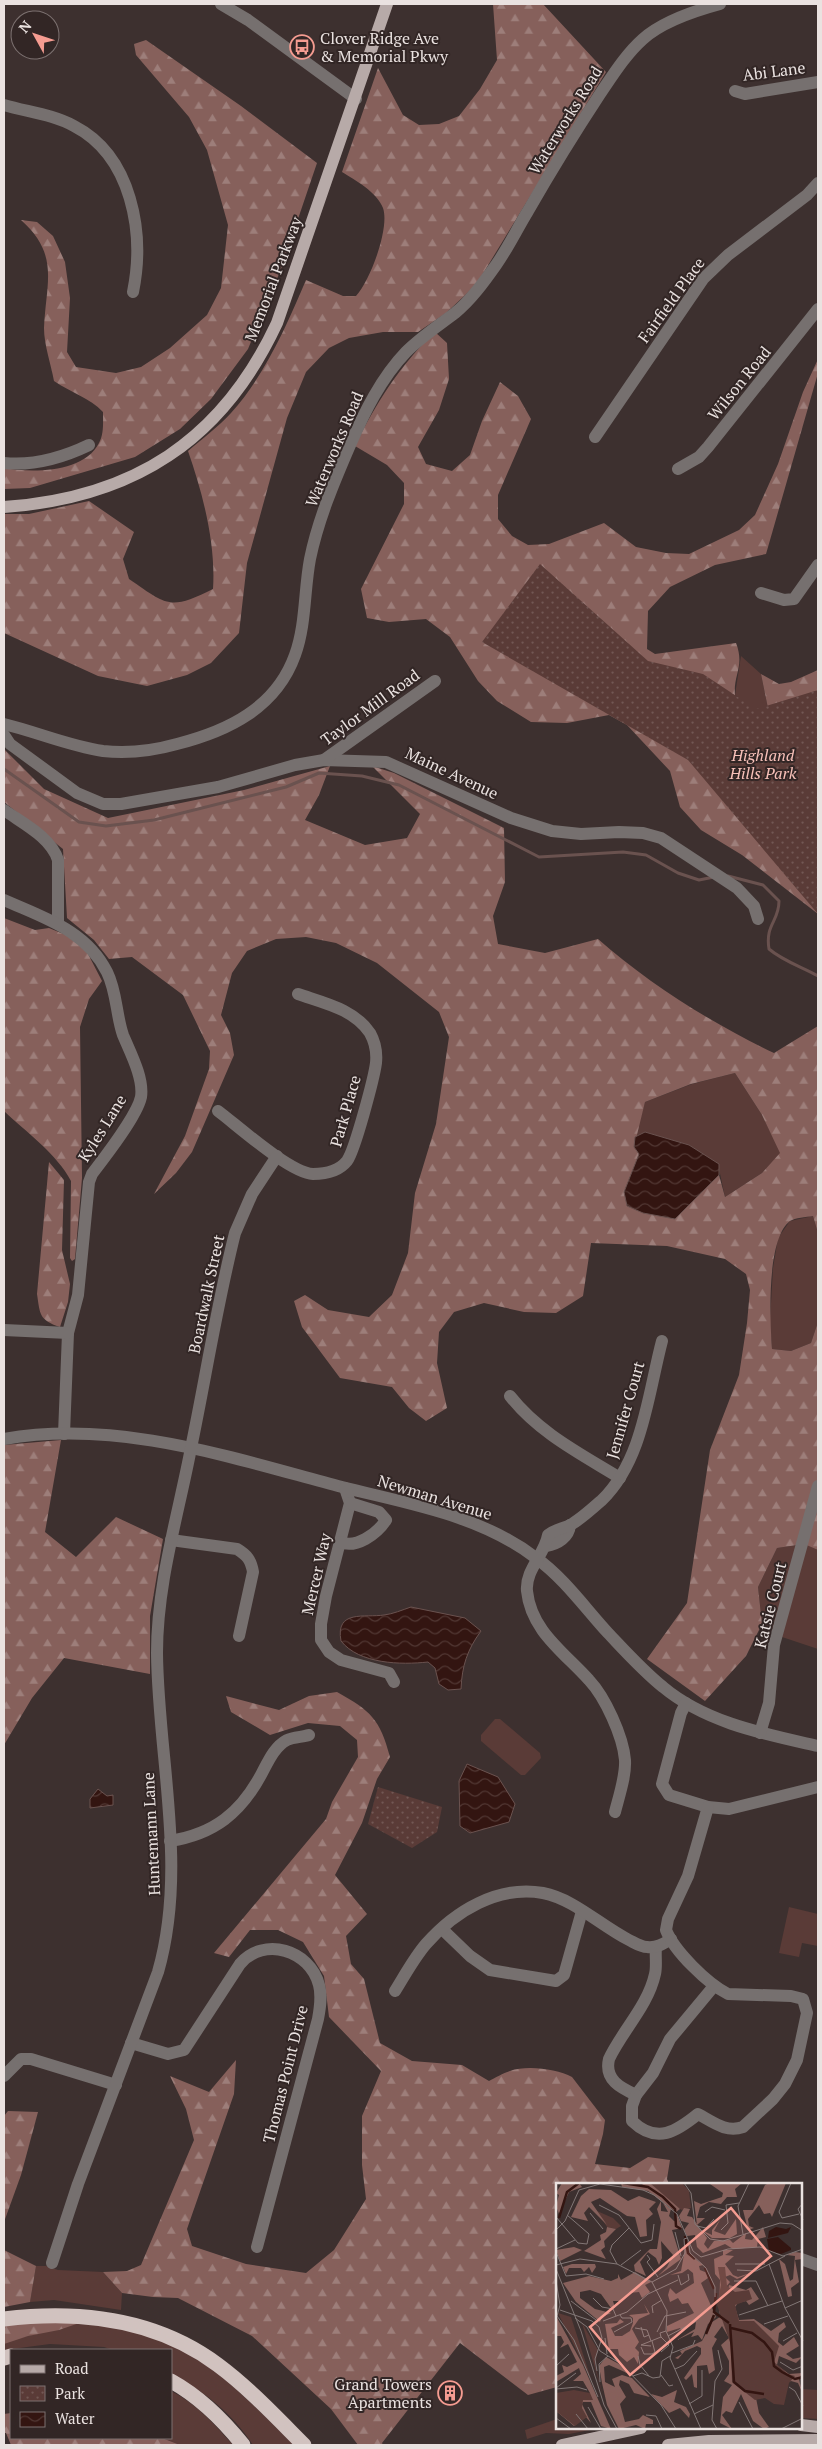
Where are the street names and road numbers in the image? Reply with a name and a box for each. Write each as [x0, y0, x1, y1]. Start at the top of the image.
street label: Abi Lane [742, 56, 806, 86]
street label: Waterworks Road [523, 62, 607, 178]
street label: Memorial Parkway [239, 213, 307, 345]
street label: Fairfield Place [633, 253, 709, 347]
street label: Wilson Road [702, 341, 776, 425]
street label: Waterworks Road [300, 388, 368, 510]
street label: Taylor Mill Road [316, 664, 424, 750]
street label: Maine Avenue [402, 742, 502, 804]
street label: Park Place [324, 1073, 366, 1149]
street label: Kyles Lane [73, 1090, 131, 1166]
street label: Boardwalk Street [183, 1232, 229, 1356]
street label: Jennifer Court [601, 1359, 649, 1461]
street label: Newman Avenue [375, 1469, 495, 1525]
street label: Mercer Way [296, 1530, 336, 1617]
street label: Katsie Court [749, 1560, 791, 1650]
street label: Huntemann Lane [137, 1772, 165, 1896]
street label: Thomas Point Drive [257, 2003, 313, 2145]

